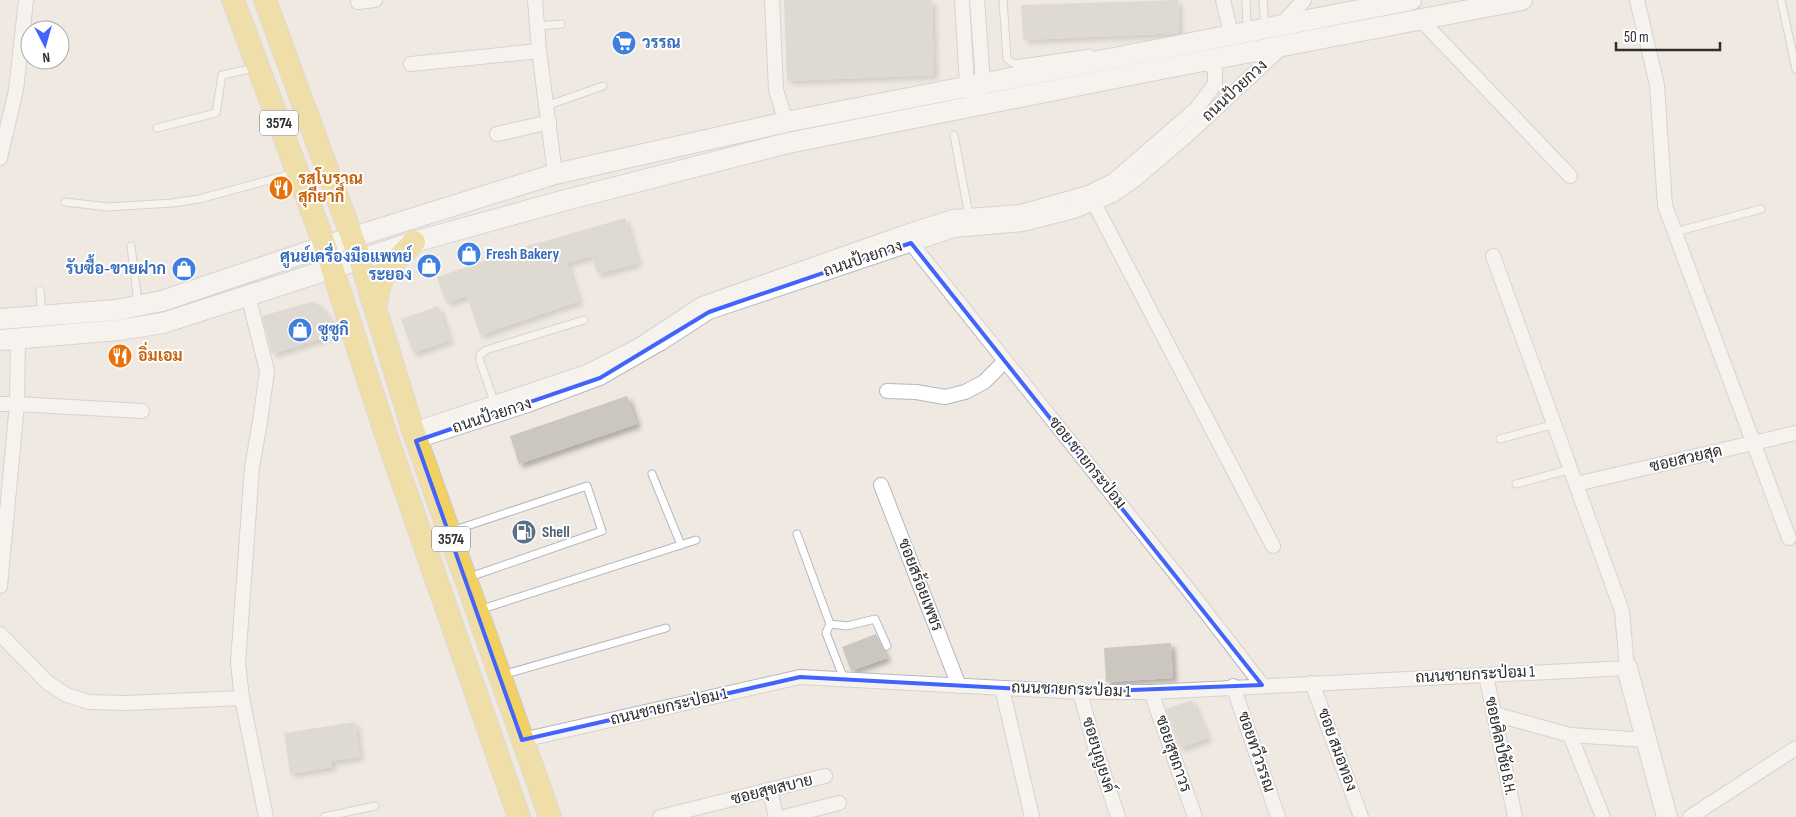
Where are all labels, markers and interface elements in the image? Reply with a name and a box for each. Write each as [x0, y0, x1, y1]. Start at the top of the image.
north arrow [20, 20, 70, 70]
scale bar [1616, 20, 1720, 52]
text: 50 m [1624, 28, 1649, 47]
supermarket icon: วรรณ [611, 30, 637, 56]
place label: วรรณ [642, 34, 681, 53]
text: N [42, 49, 51, 66]
street label: ถนนป้วยกวง [1198, 55, 1272, 126]
road number: 3574 [260, 110, 298, 136]
place label: รสโบราณ สุกียากี์ [298, 167, 363, 208]
restaurant icon: รสโบราณ สุกียากี์ [268, 175, 294, 201]
street label: ถนนป้วยกวง [821, 236, 905, 281]
shop icon: Fresh Bakery [456, 241, 482, 267]
place label: ศูนย์เครื่องมือแพทย์ ระยอง [280, 242, 413, 285]
place label: Fresh Bakery [486, 245, 559, 264]
shop icon: ศูนย์เครื่องมือแพทย์ ระยอง [416, 253, 442, 279]
place label: รับซื้อ-ขายฝาก [65, 254, 166, 279]
shop icon: รับซื้อ-ขายฝาก [171, 256, 197, 282]
shop icon: ซูซูกิ [287, 317, 313, 343]
place label: ซูซูกิ [318, 319, 349, 342]
place label: อิ่มเอม [138, 341, 183, 366]
restaurant icon: อิ่มเอม [107, 343, 133, 369]
street label: ถนนป้วยกวง [450, 393, 534, 438]
street label: ซอย ชายกระป่อม [1044, 413, 1131, 513]
street label: ซอยสวยสุด [1648, 441, 1724, 478]
fuel station icon: Shell [511, 519, 537, 545]
place label: Shell [542, 523, 570, 542]
road number: 3574 [432, 526, 470, 552]
street label: ซอยสร้อยเพชร [894, 535, 948, 634]
street label: ถนนชายกระป่อม 1 [1415, 661, 1536, 688]
street label: ถนนชายกระป่อม 1 [1011, 677, 1132, 702]
street label: ถนนชายกระป่อม 1 [608, 683, 730, 730]
street label: ซอยศิลป์ชัย B.H. [1480, 695, 1522, 797]
street label: ซอย สมอทอง [1313, 706, 1361, 794]
street label: ซอยทวีวรรณ [1233, 708, 1282, 795]
street label: ซอยสุขถาวร [1150, 713, 1195, 796]
street label: ซอยบุญยงค์ [1077, 714, 1122, 795]
street label: ซอยสุขสบาย [729, 771, 815, 810]

